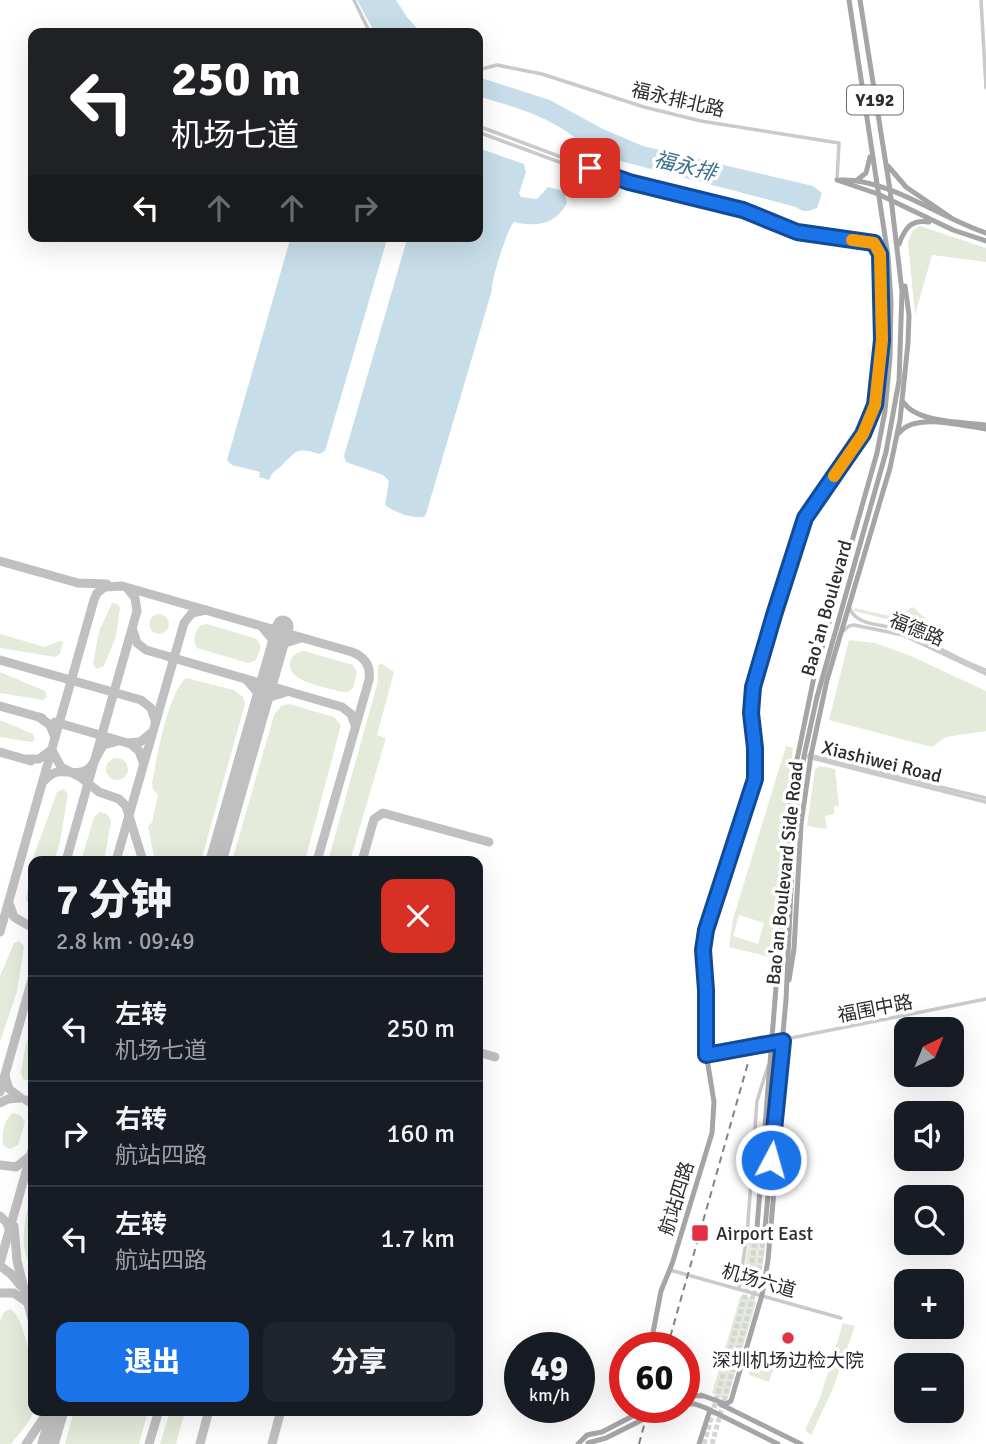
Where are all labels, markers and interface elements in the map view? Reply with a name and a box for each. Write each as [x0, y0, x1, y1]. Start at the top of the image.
text: 250 m [171, 49, 301, 109]
icon: left [56, 56, 147, 147]
street label: 福永排北路 [629, 78, 727, 122]
road number: Y192 [847, 86, 903, 114]
text: 机场七道 [171, 116, 299, 155]
pin [560, 138, 620, 198]
water label: 福永排 [651, 146, 722, 187]
icon: arrive [571, 149, 609, 187]
icon: left [127, 189, 165, 227]
icon: ahead [200, 189, 238, 227]
icon: ahead [273, 189, 311, 227]
icon: right [346, 189, 384, 227]
street label: Bao'an Boulevard [796, 537, 858, 679]
street label: 福德路 [886, 608, 948, 652]
street label: Xiashiwei Road [819, 736, 944, 788]
street label: Bao'an Boulevard Side Road [761, 760, 809, 986]
text: 7 分钟 [56, 875, 172, 926]
button: close [381, 879, 455, 953]
text: 2.8 km · 09:49 [56, 927, 195, 956]
street label: 福围中路 [836, 990, 915, 1028]
text: 左转 [115, 999, 167, 1031]
icon: left [56, 1010, 94, 1048]
text: 250 m [386, 1013, 455, 1045]
north arrow [894, 1017, 964, 1087]
map controls [894, 1017, 964, 1423]
text: 机场七道 [115, 1036, 207, 1065]
button: sound [894, 1101, 964, 1171]
text: 右转 [115, 1104, 167, 1136]
icon: right [56, 1115, 94, 1153]
text: 160 m [386, 1118, 455, 1150]
position arrow [734, 1123, 808, 1197]
text: 航站四路 [115, 1141, 207, 1170]
street label: 航站四路 [654, 1158, 700, 1238]
button: search [894, 1185, 964, 1255]
text: 左转 [115, 1209, 167, 1241]
icon: left [56, 1220, 94, 1258]
place label: Airport East [716, 1222, 813, 1246]
text: 1.7 km [381, 1223, 455, 1255]
marker: Airport East [690, 1223, 710, 1243]
text: 航站四路 [115, 1246, 207, 1275]
street label: 机场六道 [719, 1259, 799, 1303]
button: + [894, 1269, 964, 1339]
button: 退出 [56, 1322, 249, 1402]
button: 分享 [263, 1322, 455, 1402]
marker: 深圳机场边检大院 [780, 1330, 796, 1346]
speed limit sign: 60 [609, 1332, 700, 1423]
text: 49 [531, 1347, 568, 1390]
place label: 深圳机场边检大院 [712, 1349, 864, 1373]
button: − [894, 1353, 964, 1423]
text: km/h [529, 1384, 570, 1406]

